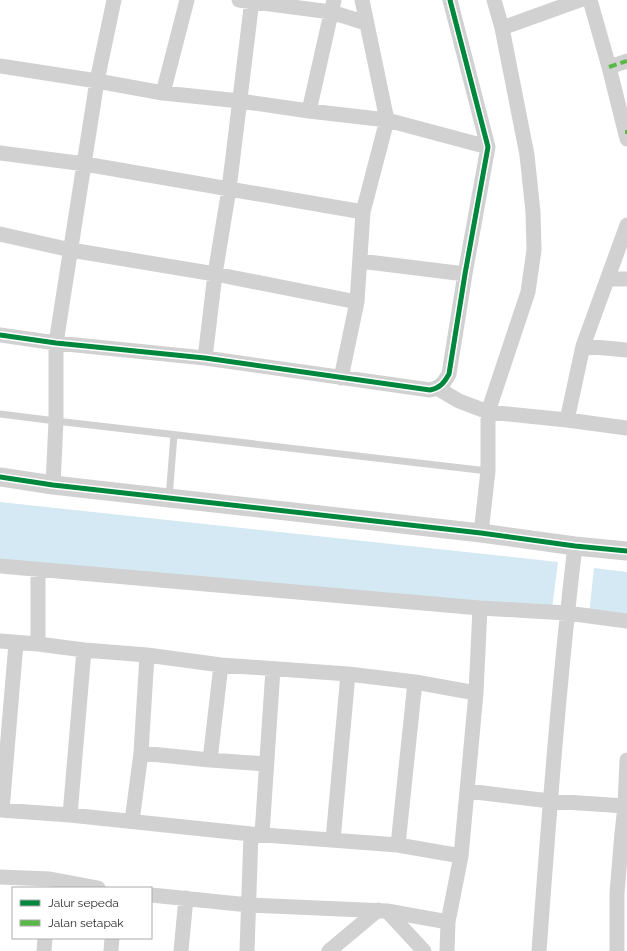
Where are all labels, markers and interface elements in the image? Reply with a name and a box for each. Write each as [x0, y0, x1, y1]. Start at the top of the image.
legend [12, 887, 152, 939]
text: Jalur sepeda [48, 896, 119, 910]
text: Jalan setapak [48, 916, 124, 930]

